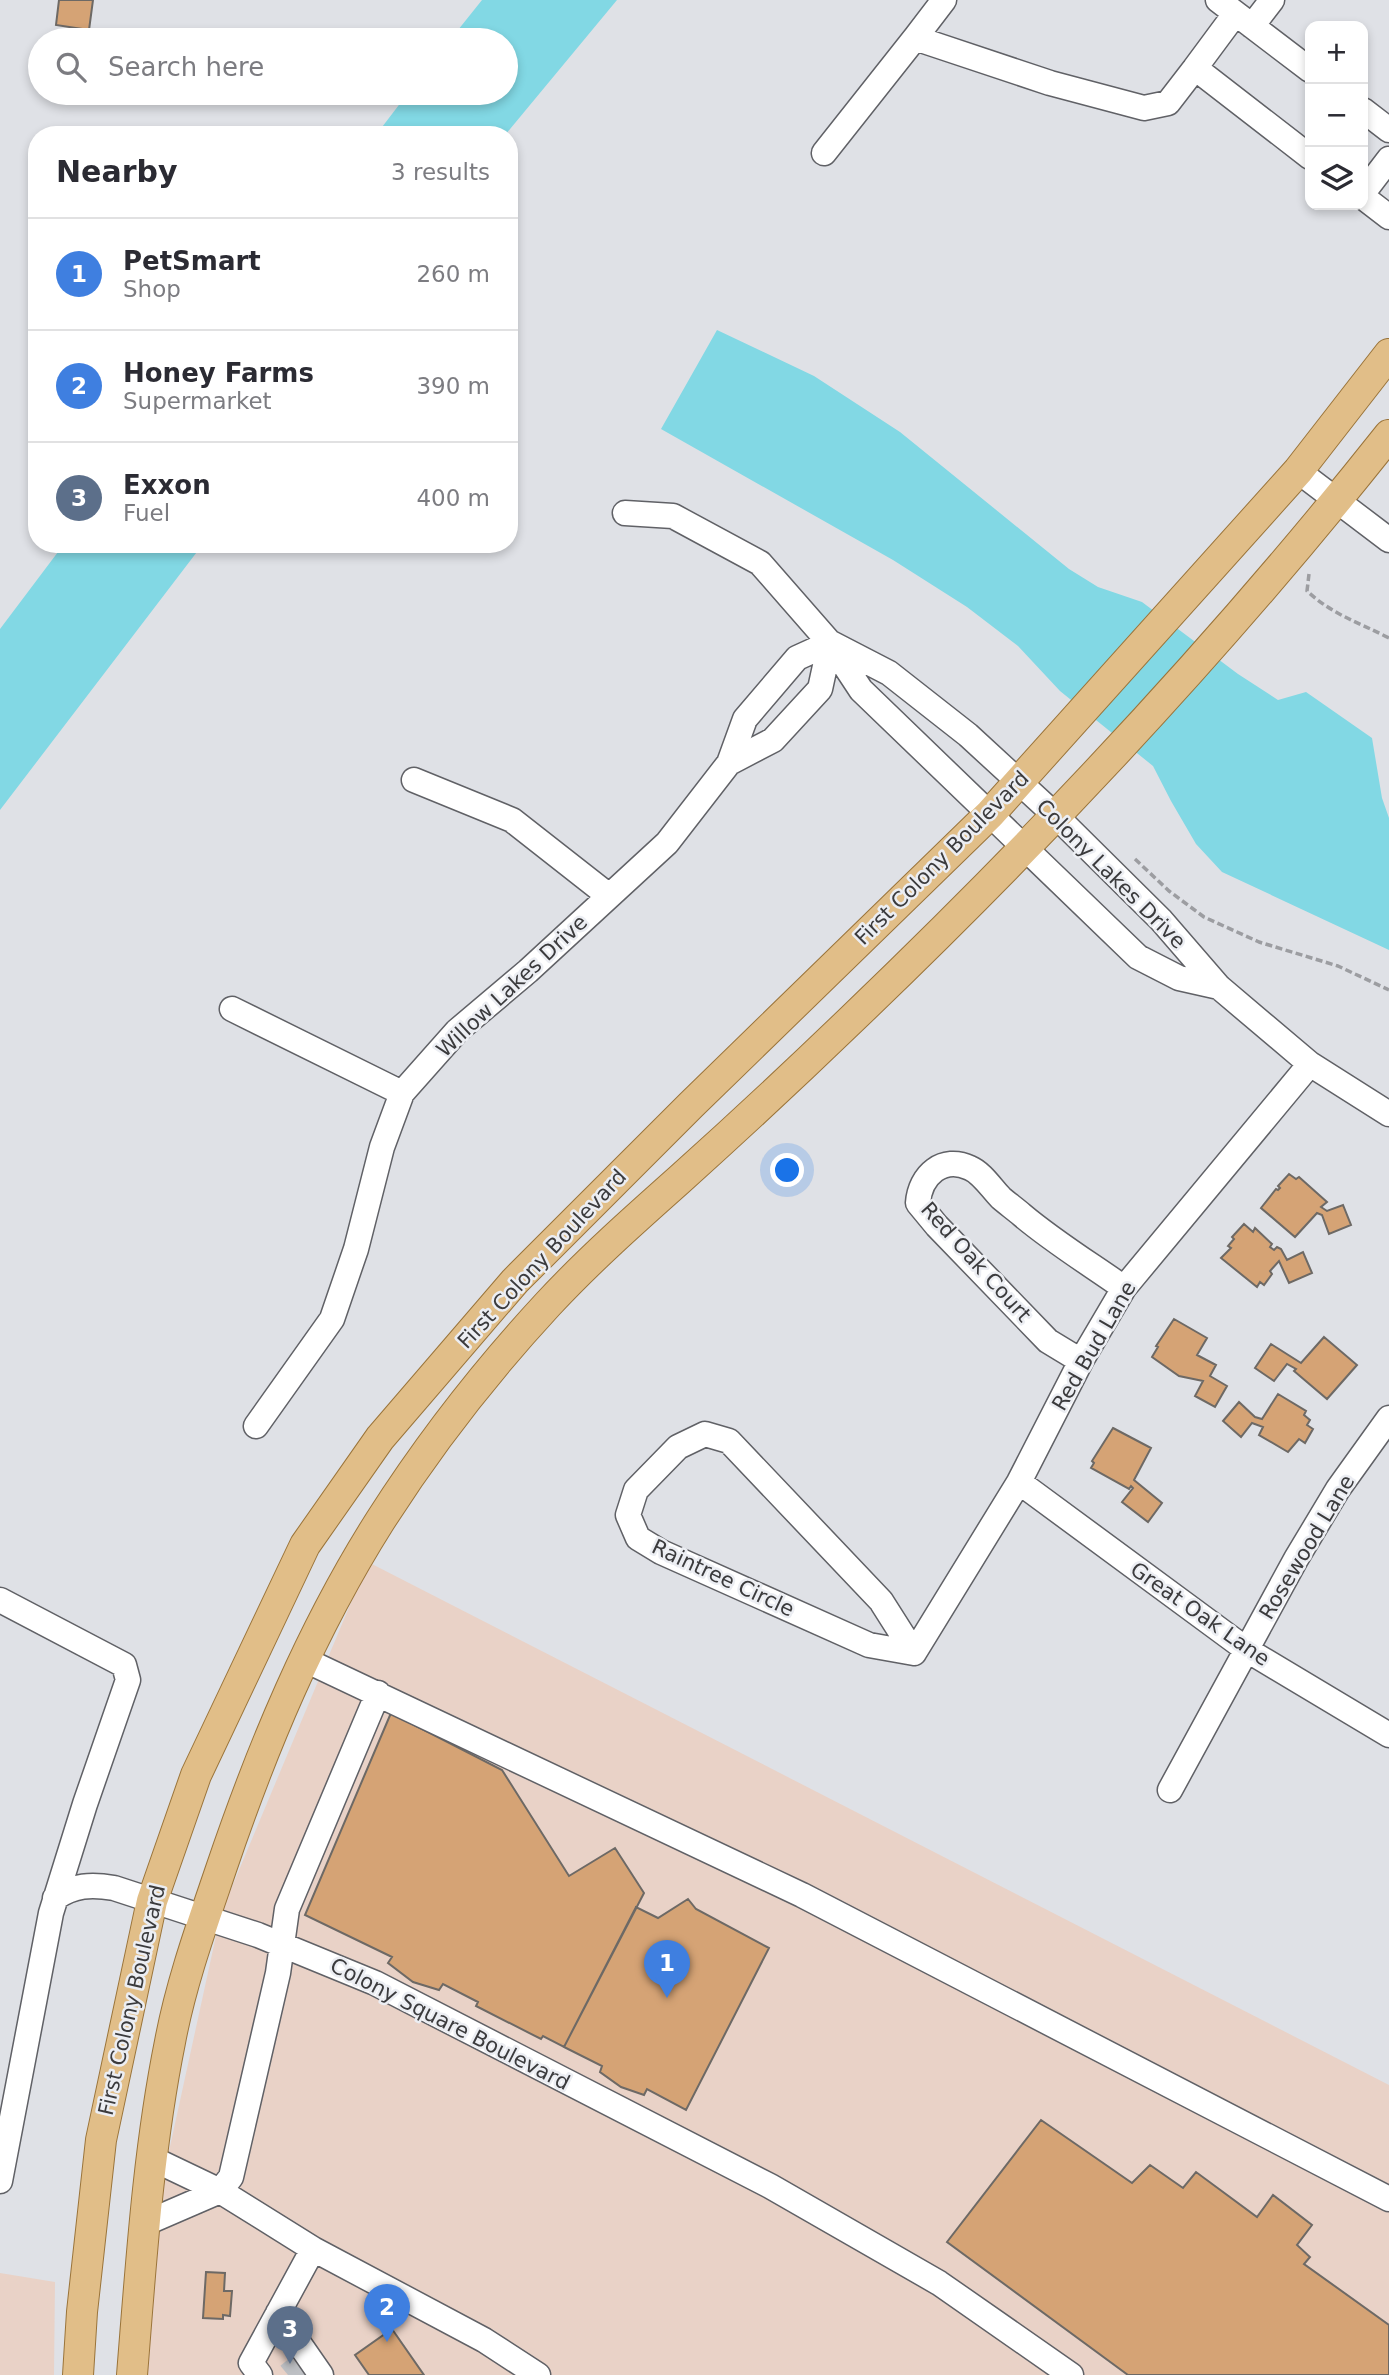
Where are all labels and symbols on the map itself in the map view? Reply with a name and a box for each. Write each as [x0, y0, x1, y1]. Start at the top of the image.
street label: First Colony Boulevard [850, 766, 1034, 950]
street label: Colony Lakes Drive [1031, 794, 1191, 954]
street label: Willow Lakes Drive [432, 910, 592, 1062]
your location [770, 1153, 804, 1187]
street label: First Colony Boulevard [453, 1165, 631, 1353]
street label: Red Oak Court [916, 1197, 1036, 1327]
street label: Red Bud Lane [1047, 1277, 1141, 1415]
street label: Rosewood Lane [1254, 1471, 1360, 1623]
street label: Raintree Circle [648, 1535, 798, 1621]
street label: Great Oak Lane [1126, 1557, 1274, 1671]
street label: First Colony Boulevard [94, 1882, 170, 2118]
pin: 1 [644, 1940, 690, 1998]
street label: Colony Square Boulevard [326, 1953, 574, 2095]
pin: 2 [364, 2284, 410, 2342]
pin: 3 [267, 2306, 313, 2364]

